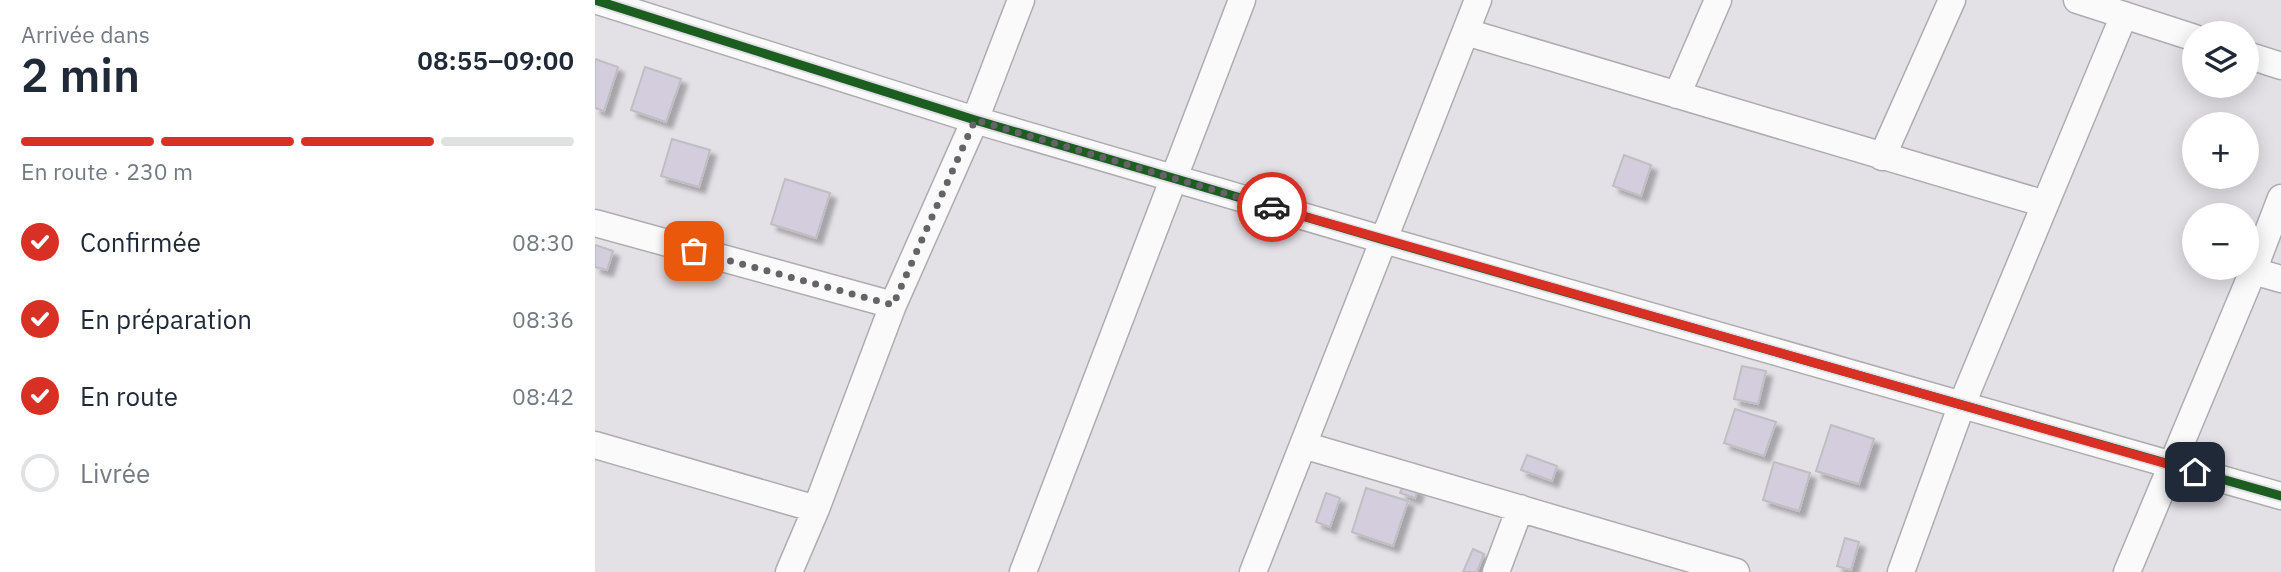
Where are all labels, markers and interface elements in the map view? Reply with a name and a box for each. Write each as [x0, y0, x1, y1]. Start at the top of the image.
text: Arrivée dans [21, 19, 150, 49]
map controls [2182, 21, 2259, 280]
button: layers [2182, 21, 2259, 98]
text: 08:55–09:00 [417, 43, 574, 77]
text: 2 min [21, 45, 140, 105]
button: + [2182, 112, 2259, 189]
text: En route · 230 m [21, 156, 193, 186]
courier [1237, 172, 1307, 242]
icon: car [1253, 188, 1291, 226]
button: − [2182, 203, 2259, 280]
pin [664, 221, 724, 281]
icon: check [21, 223, 59, 261]
text: Confirmée [80, 225, 201, 259]
text: 08:30 [512, 227, 574, 257]
icon: bag [675, 232, 713, 270]
icon: check [21, 300, 59, 338]
text: En préparation [80, 302, 252, 336]
text: 08:36 [512, 304, 574, 334]
icon: check [21, 377, 59, 415]
text: En route [80, 379, 178, 413]
text: 08:42 [512, 381, 574, 411]
pin [2165, 442, 2225, 502]
icon: home [2176, 453, 2214, 491]
text: Livrée [80, 456, 150, 490]

